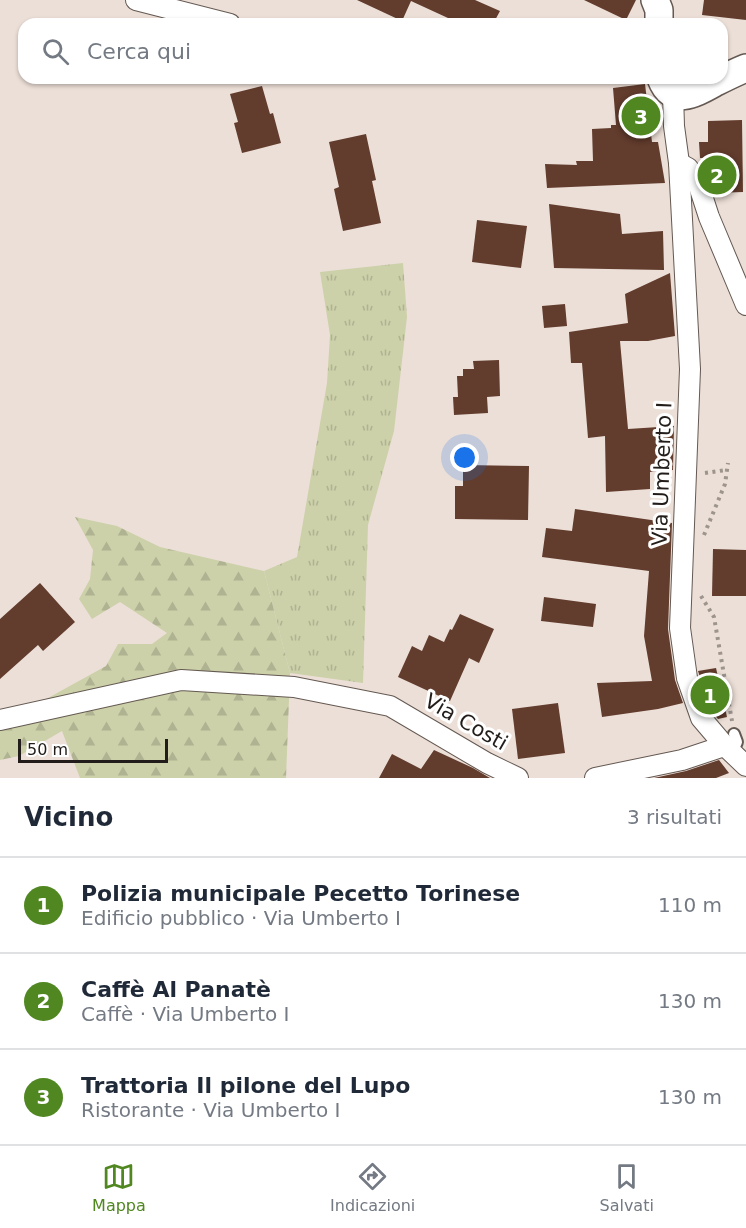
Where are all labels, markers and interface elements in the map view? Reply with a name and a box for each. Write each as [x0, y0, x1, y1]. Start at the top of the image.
search box [18, 18, 728, 84]
icon: search [39, 35, 72, 68]
text: Cerca qui [87, 39, 191, 64]
pin: 3 [622, 94, 660, 138]
pin: 2 [698, 152, 736, 198]
street label: Via Umberto I [647, 402, 677, 546]
your location [450, 443, 479, 472]
pin: 1 [690, 672, 730, 718]
street label: Via Costi [420, 689, 512, 755]
scale bar [18, 736, 168, 764]
text: 50 m [27, 740, 68, 759]
text: Vicino [24, 802, 113, 832]
text: 3 risultati [627, 805, 722, 829]
text: Polizia municipale Pecetto Torinese [81, 881, 520, 906]
text: 1 [37, 893, 50, 917]
text: 110 m [658, 893, 722, 917]
text: Edificio pubblico · Via Umberto I [81, 906, 401, 930]
text: Caffè Al Panatè [81, 977, 271, 1002]
text: 2 [37, 989, 50, 1013]
text: 130 m [658, 989, 722, 1013]
text: Caffè · Via Umberto I [81, 1002, 289, 1026]
text: Trattoria Il pilone del Lupo [81, 1073, 410, 1098]
text: 3 [37, 1085, 50, 1109]
text: 130 m [658, 1085, 722, 1109]
text: Ristorante · Via Umberto I [81, 1098, 340, 1122]
tab: Mappa [92, 1160, 146, 1215]
tab: Indicazioni [330, 1160, 415, 1215]
tab: Salvati [599, 1160, 654, 1215]

